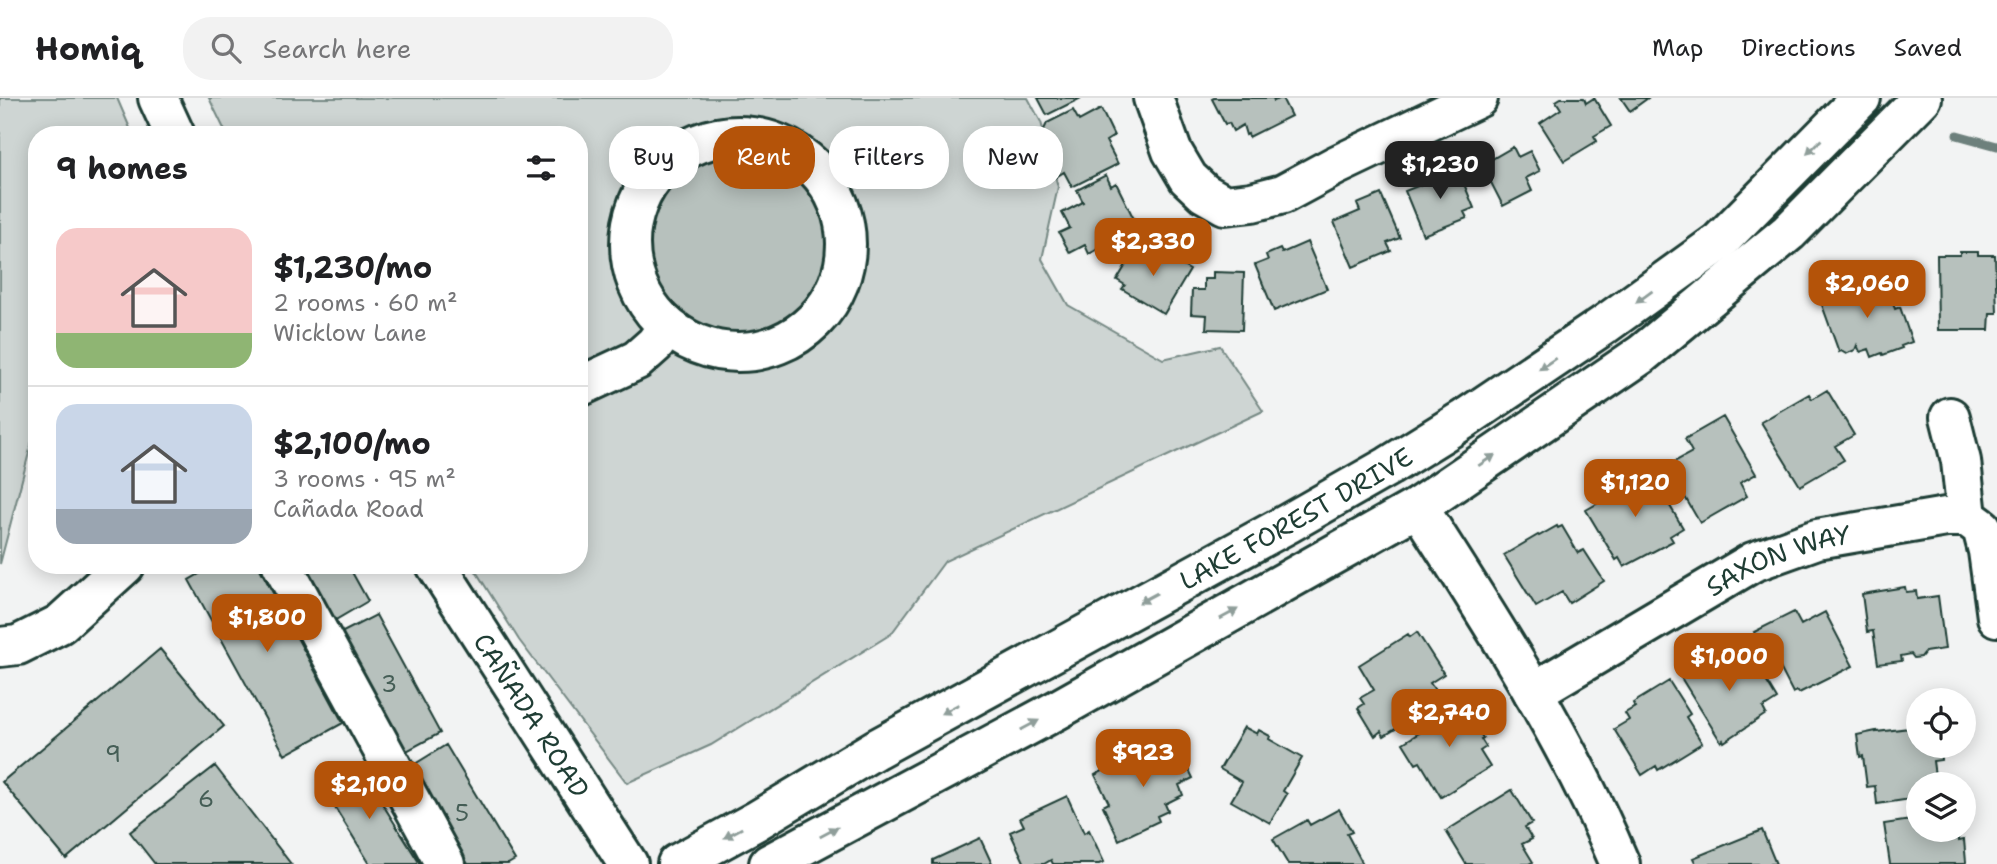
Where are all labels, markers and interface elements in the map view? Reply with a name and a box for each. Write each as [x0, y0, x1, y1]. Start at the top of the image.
search box [183, 17, 673, 80]
text: Homiq [35, 26, 141, 71]
icon: search [207, 29, 245, 67]
text: Search here [263, 31, 411, 66]
text: Map [1652, 32, 1703, 64]
text: Directions [1741, 32, 1856, 64]
text: Saved [1894, 32, 1962, 64]
chip: Buy [609, 126, 699, 189]
chip: Rent [713, 126, 815, 189]
chip: Filters [829, 126, 949, 189]
chip: New [963, 126, 1063, 189]
one-way arrow [1806, 138, 1822, 155]
pin: $1,230 [1383, 141, 1497, 201]
text: 9 homes [56, 148, 188, 189]
icon: filters [522, 149, 560, 187]
text: $1,230 [1401, 149, 1479, 179]
pin: $2,330 [1096, 218, 1210, 278]
text: $2,330 [1111, 226, 1195, 256]
text: $1,230/mo [273, 247, 432, 288]
icon: home [112, 256, 196, 340]
pin: $2,060 [1810, 260, 1924, 320]
text: $2,060 [1825, 268, 1909, 298]
text: 2 rooms · 60 m² [273, 288, 458, 318]
one-way arrow [1634, 290, 1653, 304]
text: Wicklow Lane [273, 318, 427, 348]
one-way arrow [1538, 357, 1557, 370]
text: $2,100/mo [273, 423, 431, 464]
icon: home [112, 432, 196, 516]
street label: LAKE FOREST DRIVE [1173, 438, 1419, 597]
one-way arrow [1478, 453, 1496, 467]
pin: $1,120 [1578, 460, 1692, 519]
text: 3 rooms · 95 m² [273, 464, 456, 494]
text: $1,120 [1600, 467, 1670, 497]
text: Cañada Road [273, 494, 424, 524]
street label: SAXON WAY [1699, 516, 1853, 604]
one-way arrow [1138, 592, 1158, 604]
pin: $1,800 [210, 594, 324, 654]
text: $1,800 [228, 602, 306, 632]
one-way arrow [1219, 608, 1238, 620]
street label: CAÑADA ROAD [466, 626, 598, 804]
pin: $1,000 [1672, 634, 1786, 693]
text: $1,000 [1690, 641, 1768, 671]
house number: 3 [381, 669, 397, 699]
map controls [1906, 688, 1976, 842]
button: locate [1906, 688, 1976, 758]
pin: $2,740 [1392, 690, 1506, 749]
text: $2,740 [1407, 697, 1491, 727]
one-way arrow [940, 703, 959, 715]
one-way arrow [1020, 719, 1040, 730]
pin: $923 [1102, 730, 1184, 789]
text: $923 [1112, 737, 1174, 767]
house number: 9 [105, 739, 121, 769]
pin: $2,100 [312, 762, 426, 821]
text: $2,100 [330, 769, 408, 799]
button: layers [1906, 772, 1976, 842]
house number: 6 [198, 784, 214, 814]
house number: 5 [455, 798, 469, 828]
one-way arrow [819, 826, 839, 838]
one-way arrow [723, 827, 742, 839]

